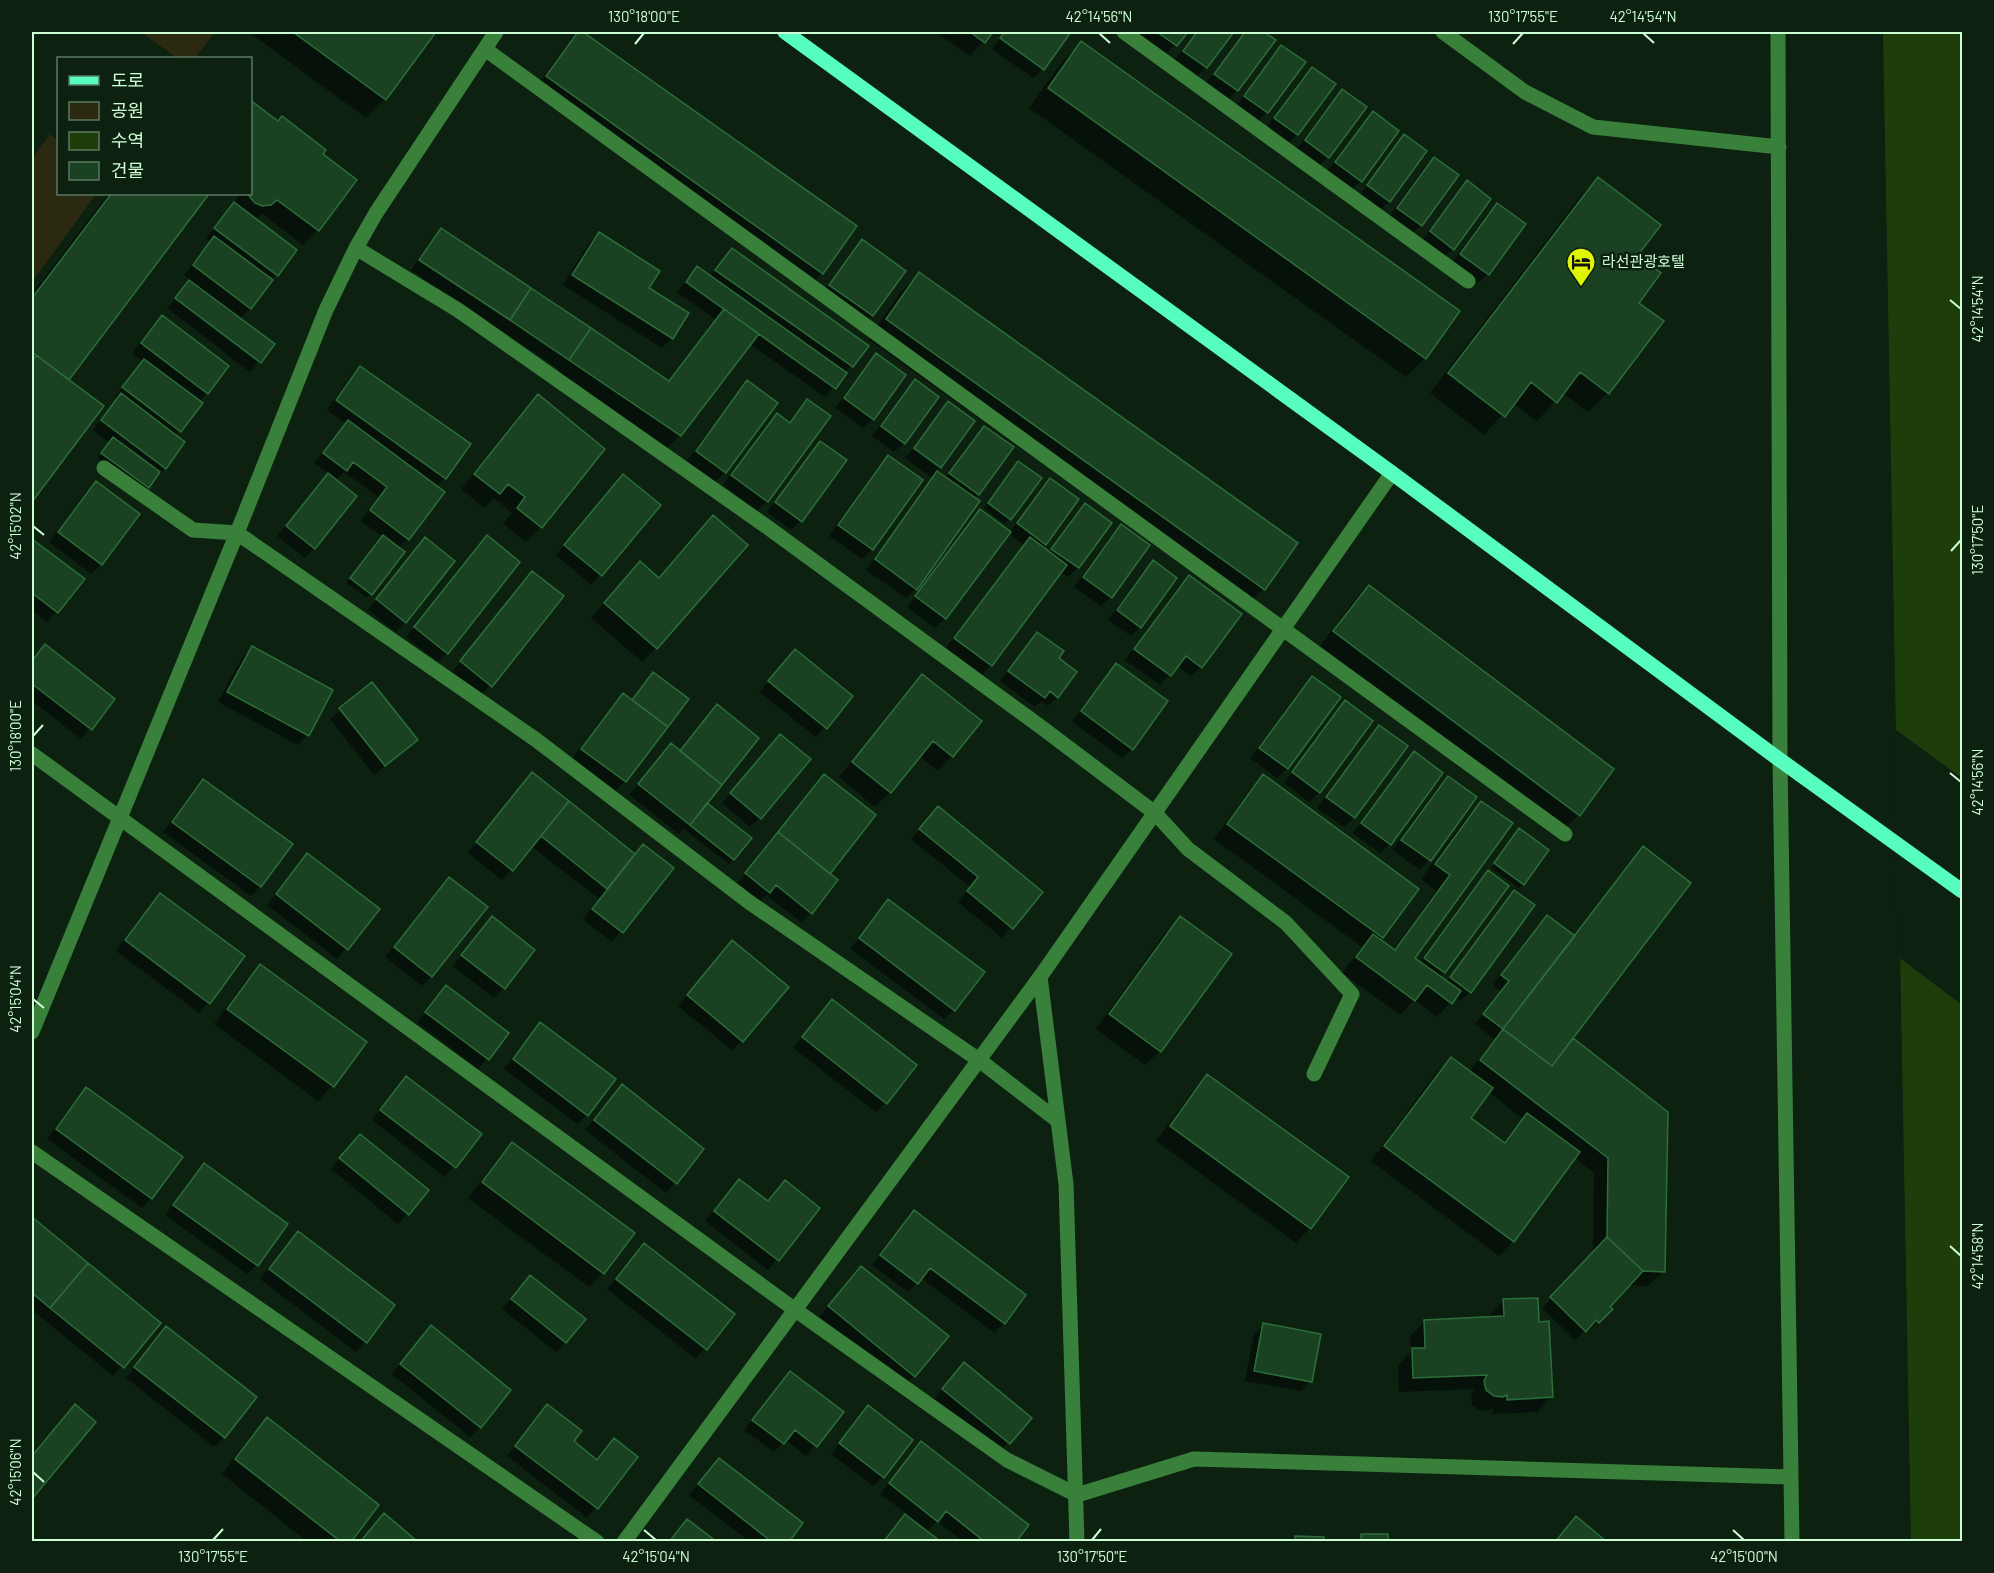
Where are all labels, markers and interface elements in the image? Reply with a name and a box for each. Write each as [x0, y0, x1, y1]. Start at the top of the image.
text: 130°18'00"E [608, 7, 680, 25]
text: 42°14'56"N [1066, 7, 1132, 25]
text: 130°17'55"E [1488, 7, 1558, 25]
text: 42°14'54"N [1609, 7, 1677, 25]
legend [57, 57, 252, 195]
text: 도로 [111, 69, 144, 91]
text: 공원 [111, 99, 144, 121]
text: 수역 [111, 129, 144, 151]
text: 건물 [111, 159, 144, 181]
hotel icon: 라선관광호텔 [1565, 246, 1597, 288]
place label: 라선관광호텔 [1602, 252, 1685, 270]
text: 42°14'54"N [1968, 275, 1986, 343]
text: 42°15'02"N [6, 492, 24, 560]
text: 130°17'50"E [1968, 505, 1986, 575]
text: 130°18'00"E [6, 700, 24, 772]
text: 42°14'56"N [1968, 749, 1986, 815]
text: 42°15'04"N [6, 965, 24, 1033]
text: 42°14'58"N [1968, 1223, 1986, 1289]
text: 42°15'06"N [6, 1438, 24, 1506]
text: 130°17'55"E [178, 1547, 248, 1565]
text: 42°15'04"N [622, 1547, 690, 1565]
text: 130°17'50"E [1057, 1547, 1127, 1565]
text: 42°15'00"N [1710, 1547, 1778, 1565]

